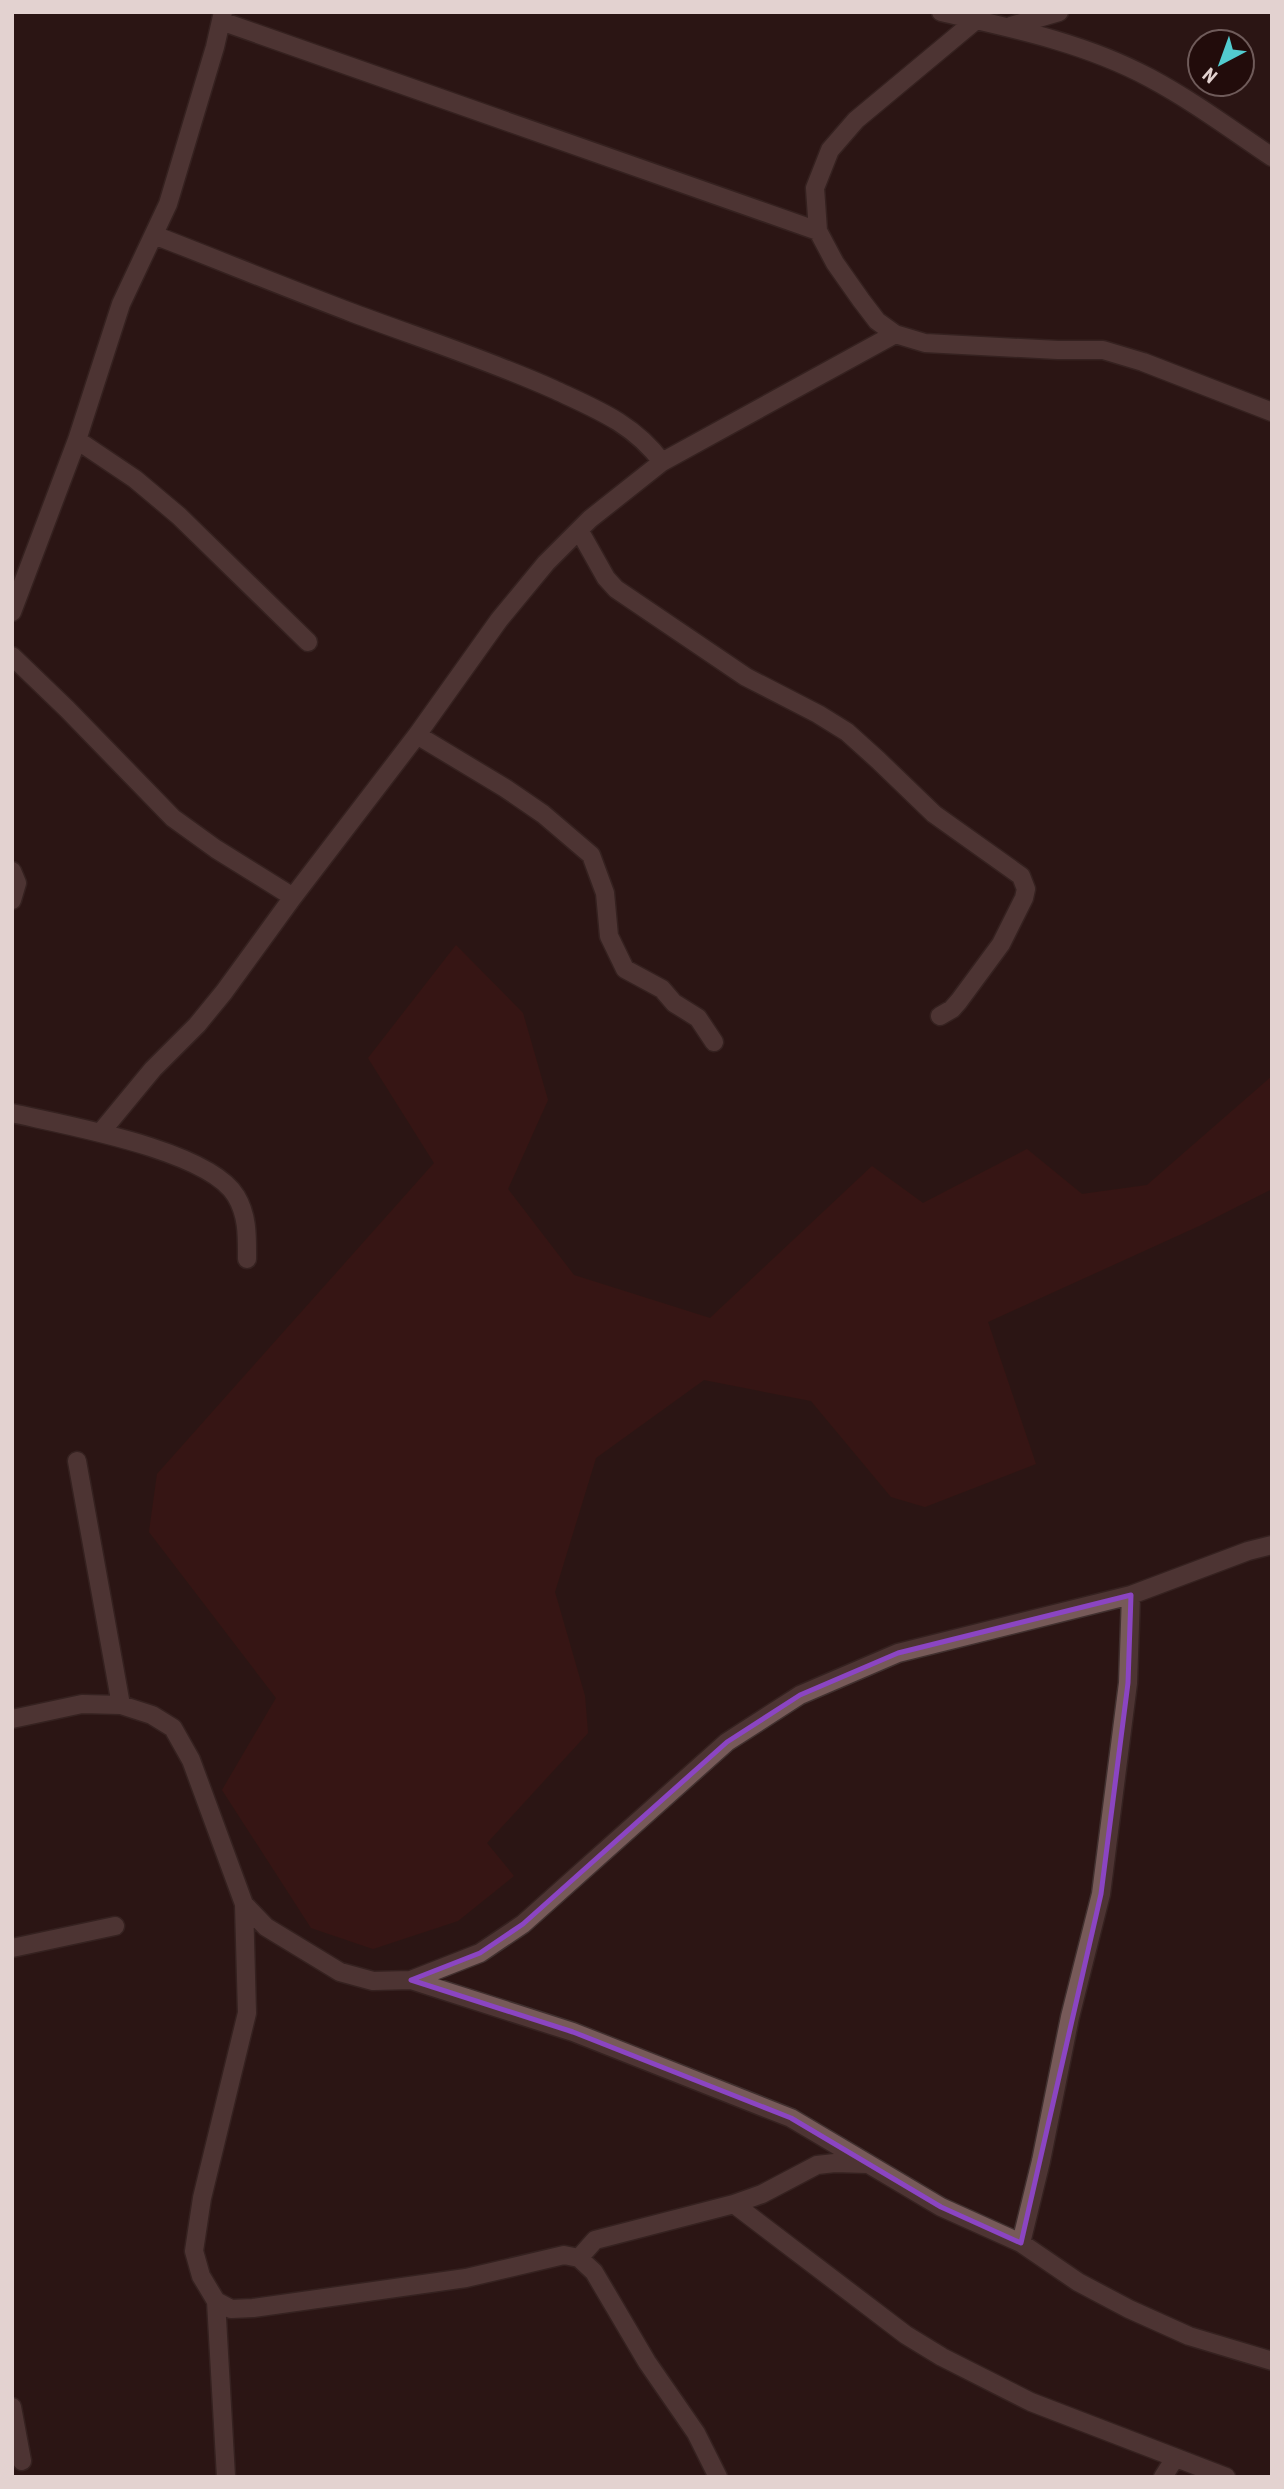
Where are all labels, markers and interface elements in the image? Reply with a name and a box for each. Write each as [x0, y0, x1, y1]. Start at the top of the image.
north arrow [1186, 28, 1256, 98]
text: N [1198, 63, 1222, 88]

